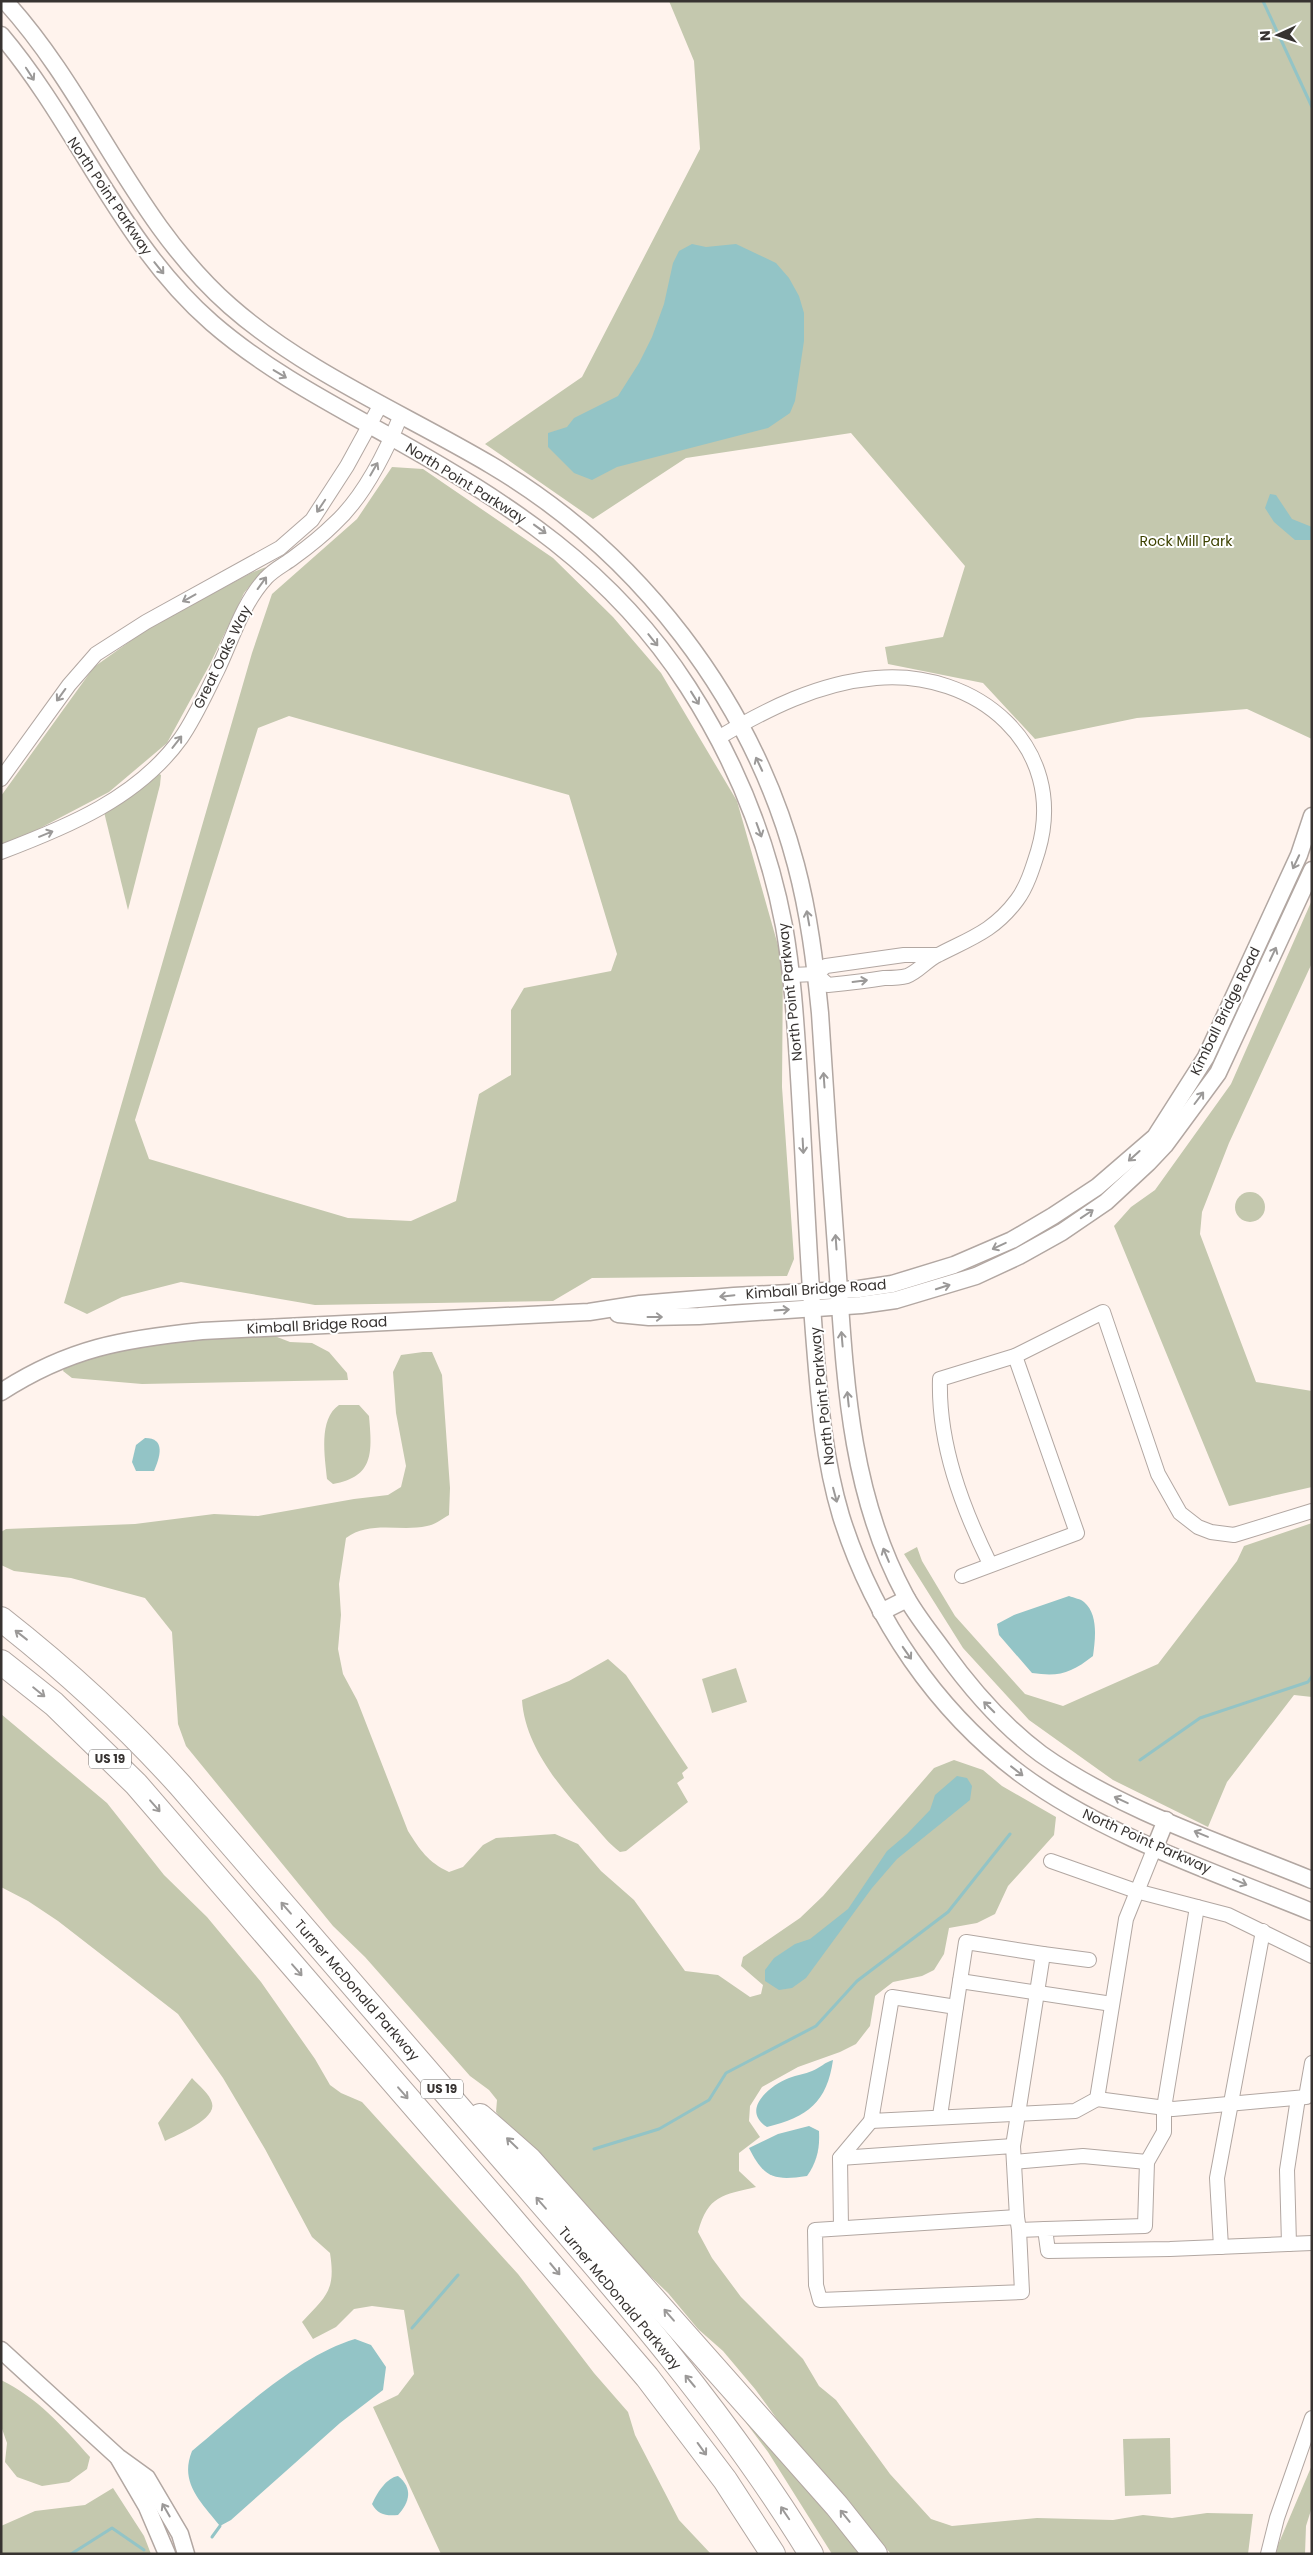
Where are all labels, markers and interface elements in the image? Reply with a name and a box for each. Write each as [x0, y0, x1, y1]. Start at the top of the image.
north arrow [1253, 10, 1303, 60]
text: N [1255, 30, 1275, 41]
one-way arrow [26, 66, 36, 80]
street label: North Point Parkway [63, 133, 157, 259]
one-way arrow [153, 261, 164, 274]
one-way arrow [273, 369, 287, 379]
street label: North Point Parkway [402, 438, 530, 528]
one-way arrow [370, 462, 380, 476]
one-way arrow [316, 499, 326, 513]
one-way arrow [533, 524, 547, 534]
park label: Rock Mill Park [1139, 531, 1233, 551]
one-way arrow [257, 576, 267, 590]
one-way arrow [182, 594, 197, 604]
street label: Great Oaks Way [188, 602, 256, 712]
one-way arrow [648, 633, 659, 646]
one-way arrow [56, 688, 67, 702]
one-way arrow [690, 690, 700, 704]
one-way arrow [172, 735, 183, 748]
one-way arrow [754, 757, 764, 772]
one-way arrow [755, 822, 764, 837]
one-way arrow [39, 829, 54, 838]
one-way arrow [1291, 854, 1300, 869]
one-way arrow [803, 910, 813, 926]
street label: North Point Parkway [773, 922, 807, 1062]
street label: Kimball Bridge Road [1185, 943, 1265, 1079]
one-way arrow [1269, 947, 1279, 962]
one-way arrow [852, 976, 868, 986]
one-way arrow [820, 1072, 829, 1088]
one-way arrow [1194, 1092, 1205, 1105]
one-way arrow [798, 1138, 807, 1154]
one-way arrow [1127, 1151, 1140, 1162]
one-way arrow [1080, 1209, 1094, 1219]
one-way arrow [831, 1234, 840, 1250]
one-way arrow [992, 1242, 1007, 1251]
street label: Kimball Bridge Road [745, 1274, 887, 1304]
one-way arrow [934, 1282, 950, 1291]
one-way arrow [720, 1291, 736, 1301]
one-way arrow [774, 1305, 790, 1315]
street label: Kimball Bridge Road [246, 1311, 388, 1339]
one-way arrow [646, 1312, 663, 1322]
street label: North Point Parkway [805, 1326, 839, 1466]
one-way arrow [838, 1332, 847, 1348]
one-way arrow [843, 1391, 853, 1407]
one-way arrow [831, 1486, 841, 1502]
one-way arrow [881, 1548, 890, 1563]
one-way arrow [14, 1630, 28, 1640]
one-way arrow [902, 1646, 912, 1660]
one-way arrow [32, 1687, 45, 1698]
one-way arrow [983, 1701, 995, 1714]
road number: US 19 [89, 1750, 131, 1768]
one-way arrow [1010, 1766, 1024, 1776]
one-way arrow [1114, 1795, 1129, 1805]
one-way arrow [149, 1800, 161, 1813]
street label: North Point Parkway [1079, 1804, 1215, 1878]
one-way arrow [1194, 1829, 1209, 1839]
one-way arrow [1232, 1878, 1247, 1888]
one-way arrow [280, 1901, 292, 1914]
street label: Turner McDonald Parkway [290, 1915, 424, 2065]
one-way arrow [291, 1964, 303, 1977]
road number: US 19 [421, 2080, 463, 2098]
one-way arrow [398, 2087, 409, 2100]
one-way arrow [506, 2137, 518, 2149]
one-way arrow [535, 2196, 547, 2209]
street label: Turner McDonald Parkway [554, 2222, 686, 2374]
one-way arrow [550, 2263, 561, 2276]
one-way arrow [663, 2308, 674, 2321]
one-way arrow [685, 2375, 696, 2388]
one-way arrow [697, 2442, 707, 2456]
one-way arrow [161, 2502, 171, 2517]
one-way arrow [780, 2506, 790, 2520]
one-way arrow [839, 2509, 850, 2522]

